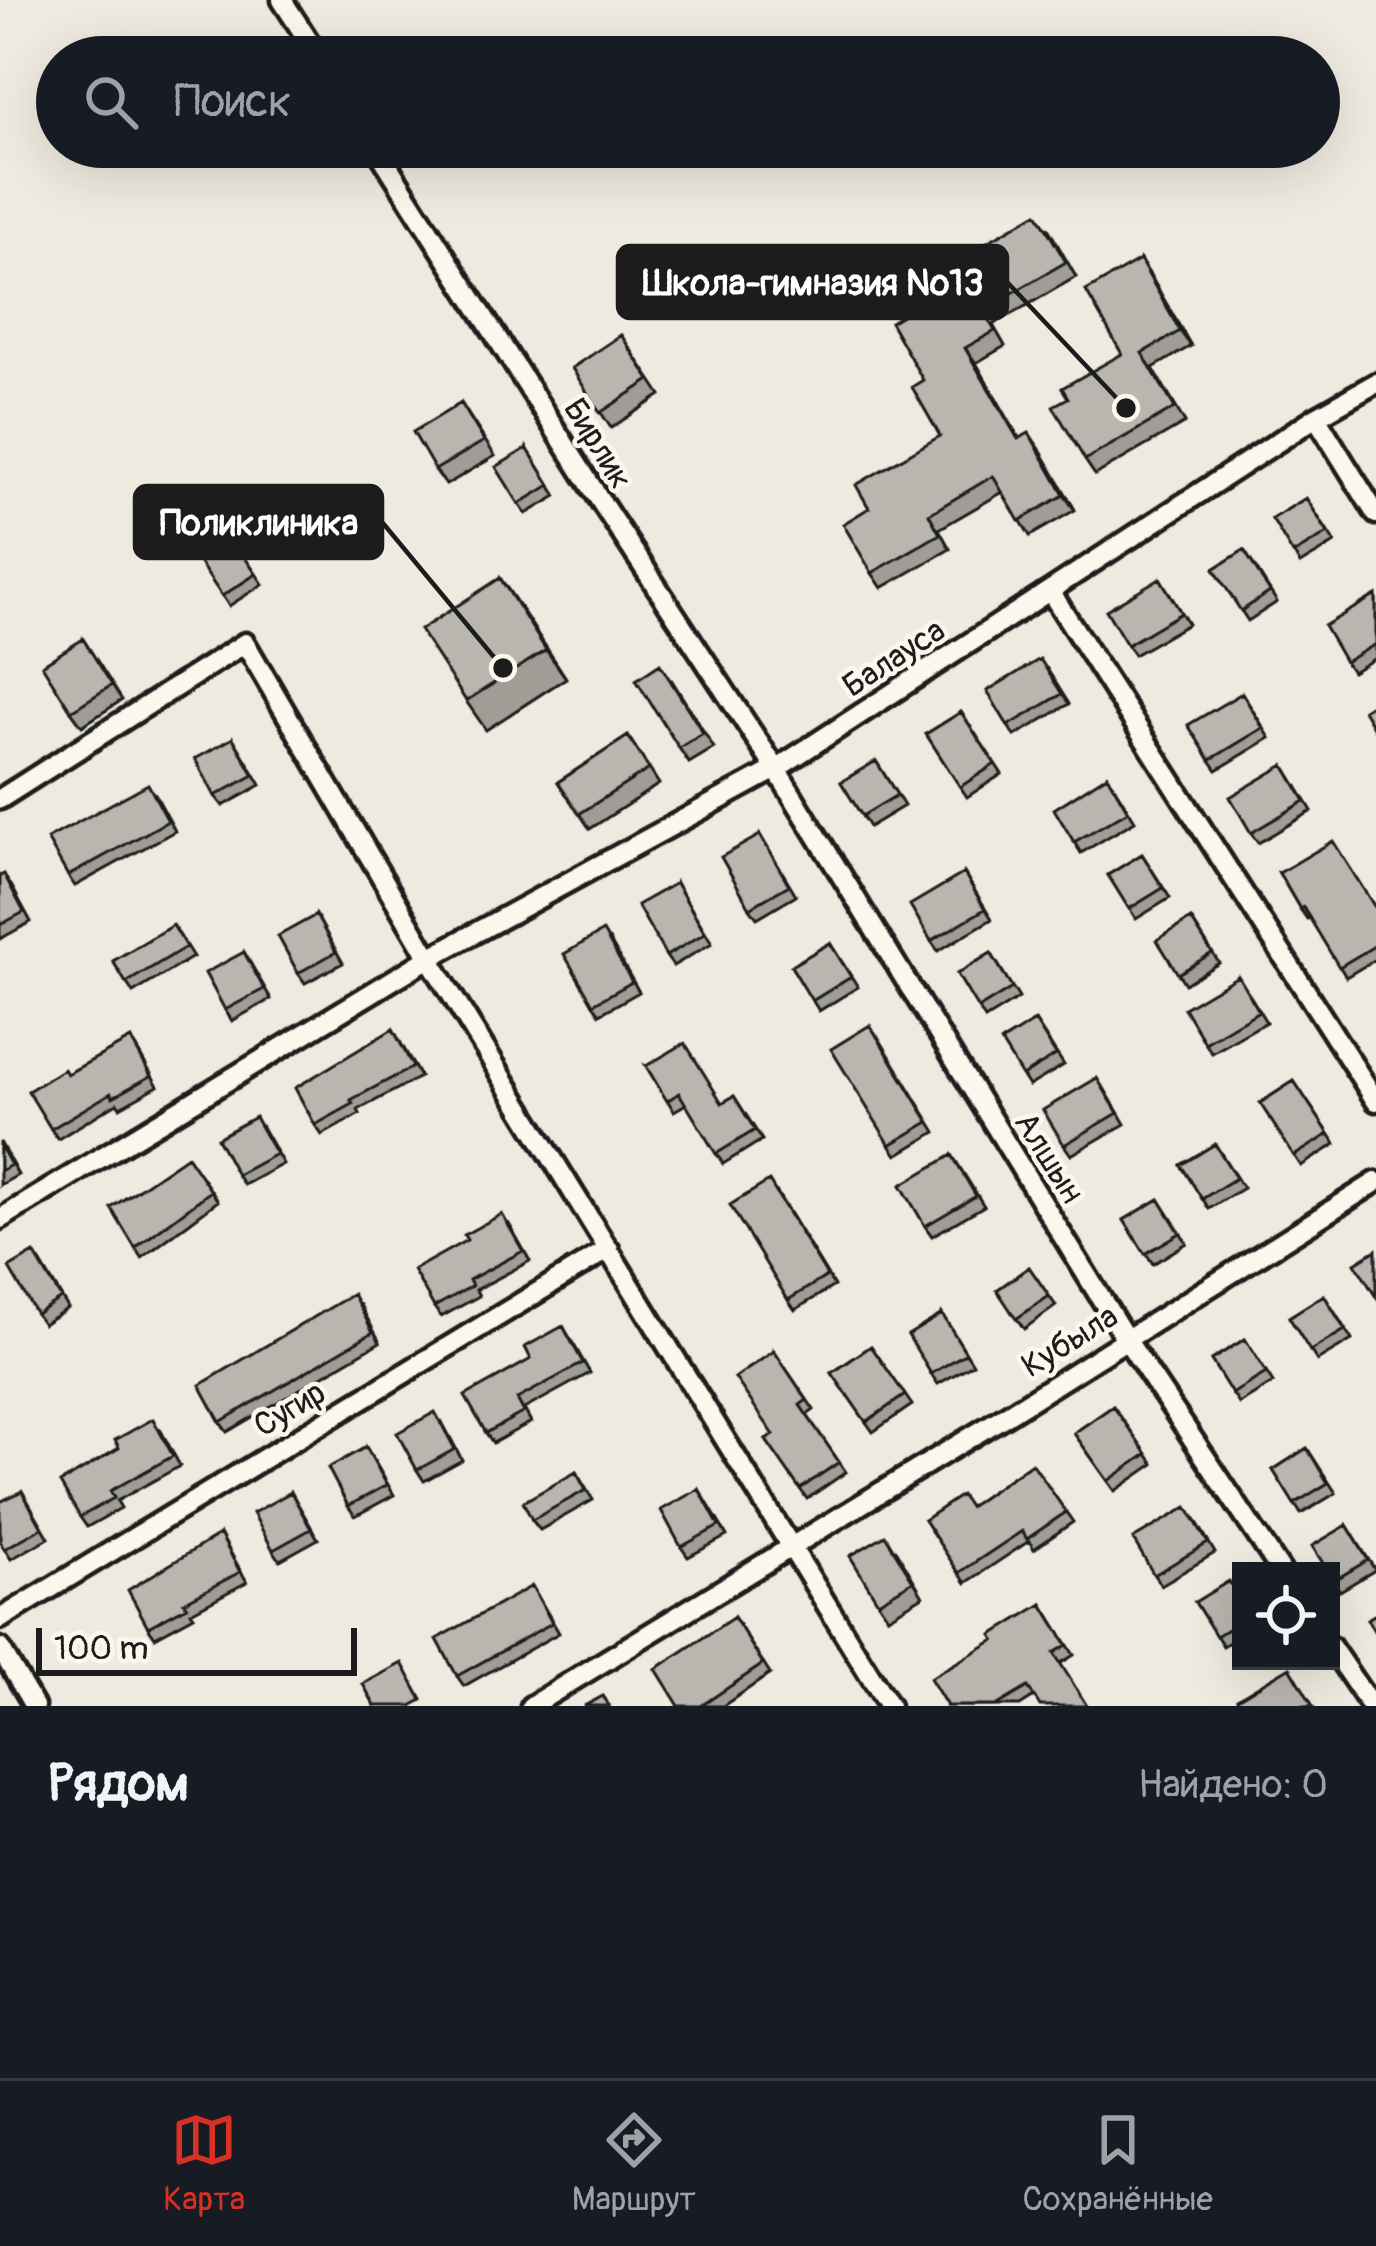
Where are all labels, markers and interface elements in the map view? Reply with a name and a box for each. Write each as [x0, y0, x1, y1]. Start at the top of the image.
search box [36, 36, 1340, 168]
icon: search [78, 69, 144, 135]
text: Поиск [174, 74, 291, 130]
callout: Школа-гимназия №13 [618, 246, 1007, 318]
text: Школа-гимназия №13 [641, 261, 984, 306]
street label: Бирлик [554, 391, 641, 497]
callout: Поликлиника [135, 486, 382, 558]
text: Поликлиника [160, 501, 358, 546]
street label: Балауса [835, 610, 953, 707]
street label: Алшын [1005, 1105, 1093, 1211]
street label: Кубыла [1014, 1296, 1126, 1387]
street label: Сугир [247, 1372, 333, 1446]
map controls [1232, 1562, 1340, 1670]
button: locate [1232, 1562, 1340, 1670]
scale bar [36, 1622, 357, 1675]
text: 100 m [54, 1628, 148, 1669]
text: Рядом [48, 1752, 189, 1816]
text: Найдено: 0 [1138, 1760, 1328, 1809]
tab: Карта [163, 2107, 245, 2220]
tab: Маршрут [572, 2107, 696, 2220]
tab: Сохранённые [1022, 2107, 1213, 2220]

